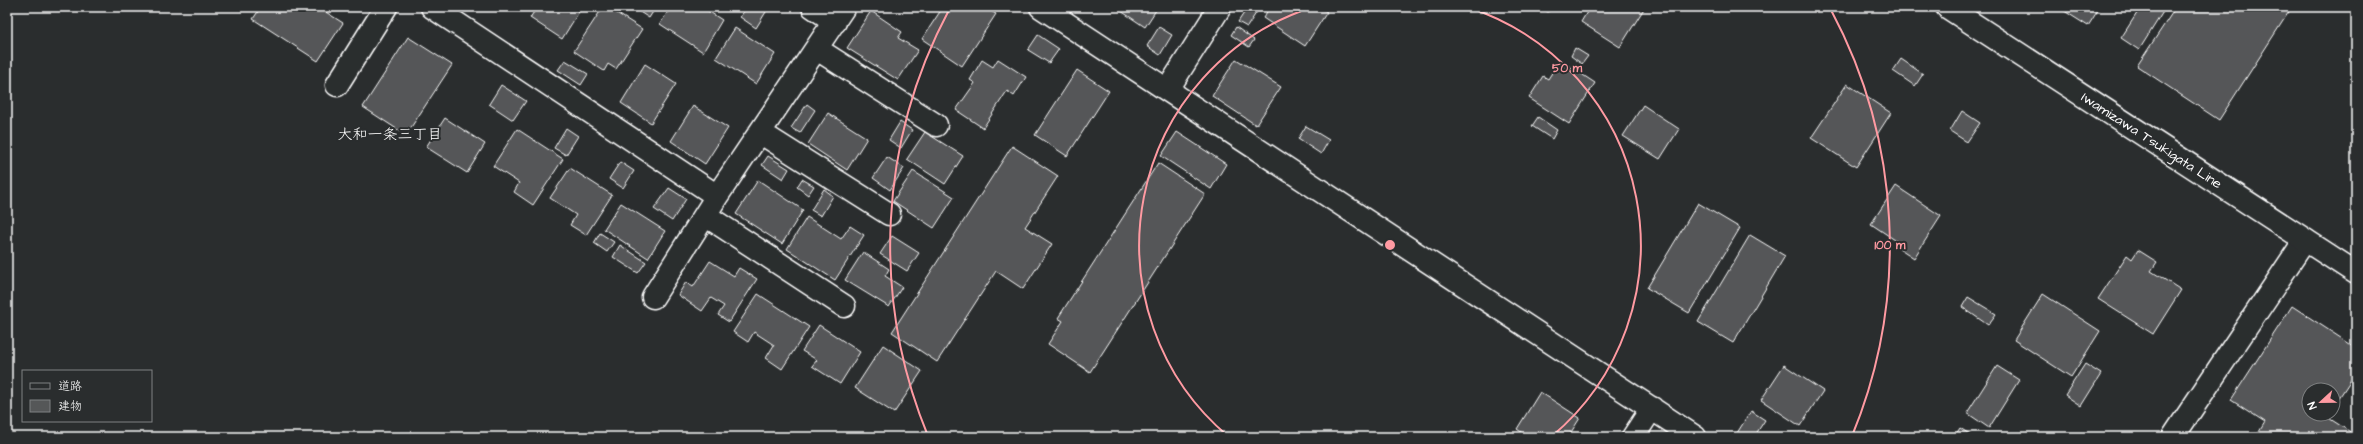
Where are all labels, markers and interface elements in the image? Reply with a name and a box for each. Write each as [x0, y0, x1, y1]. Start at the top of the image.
text: 50 m [1552, 60, 1583, 77]
street label: Iwamizawa Tsukigata Line [2077, 88, 2226, 194]
district label: 大和一条三丁目 [337, 124, 443, 145]
text: 100 m [1875, 237, 1906, 254]
centre of rings [1383, 238, 1397, 252]
legend [22, 370, 152, 422]
text: 道路 [58, 378, 82, 395]
north arrow [2301, 382, 2341, 422]
text: 建物 [58, 398, 82, 415]
text: N [2304, 399, 2320, 412]

